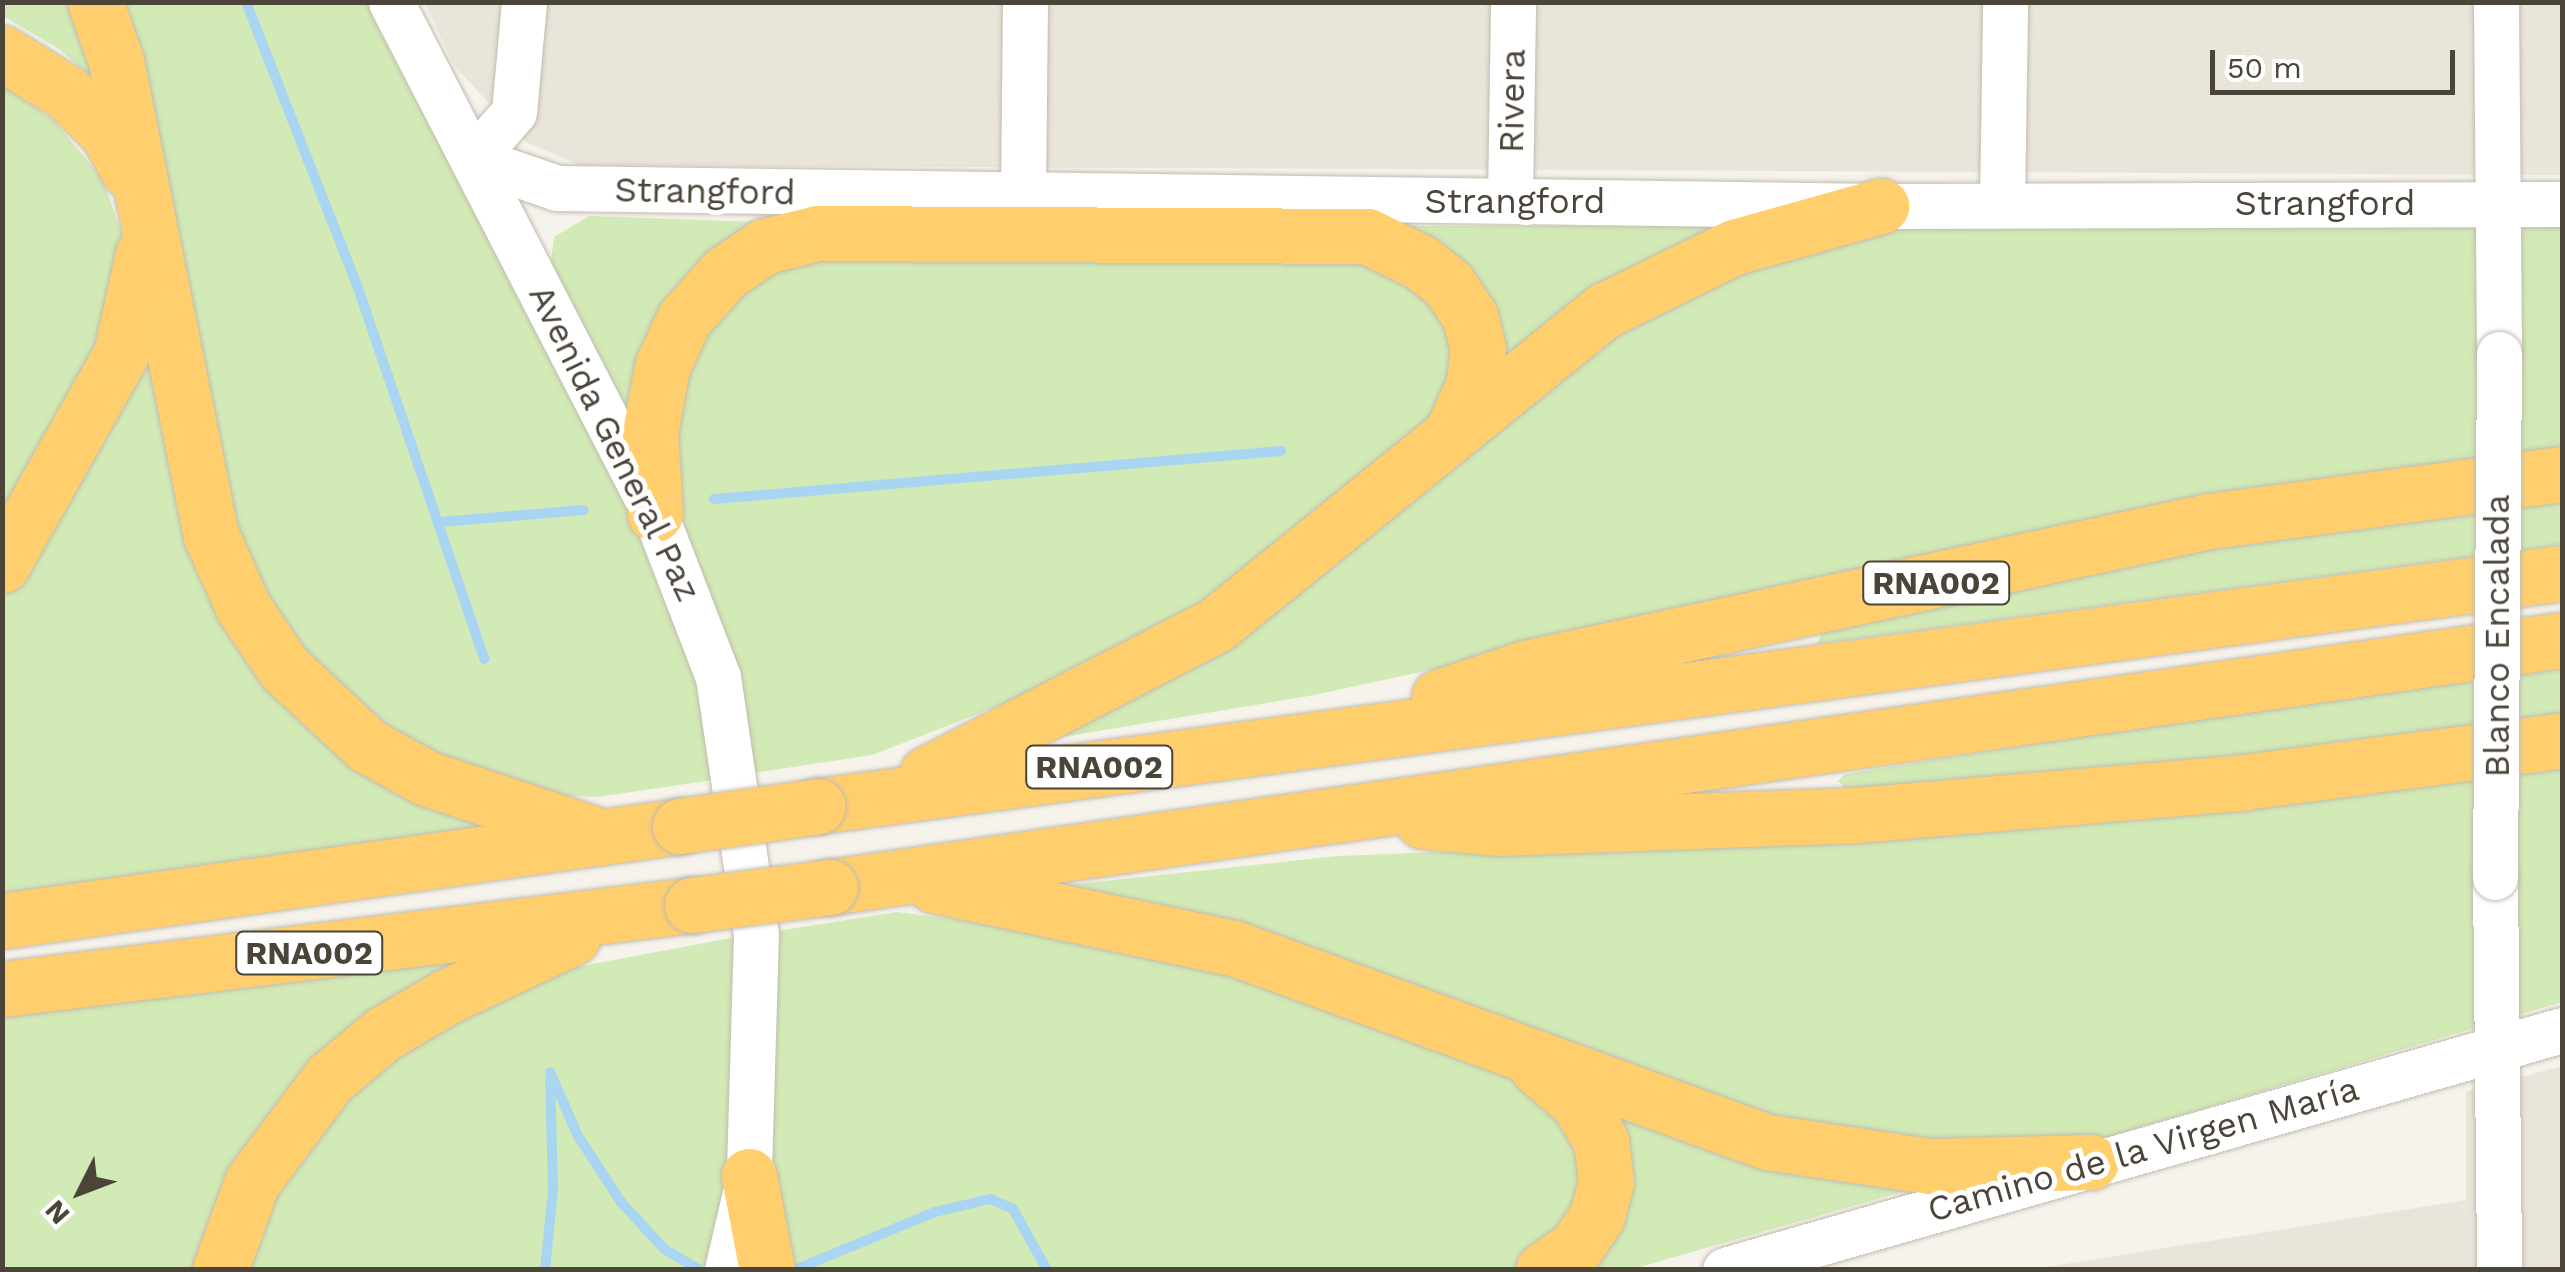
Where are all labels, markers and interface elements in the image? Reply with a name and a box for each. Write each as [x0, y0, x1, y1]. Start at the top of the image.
scale bar [2215, 30, 2460, 92]
street label: Rivera [1490, 48, 1534, 154]
text: 50 m [2227, 50, 2302, 85]
street label: Strangford [614, 168, 796, 214]
street label: Strangford [1425, 180, 1605, 222]
street label: Strangford [2235, 182, 2415, 224]
street label: Avenida General Paz [520, 277, 710, 609]
street label: Blanco Encalada [2476, 494, 2518, 778]
road number: RNA002 [1861, 556, 2011, 610]
road number: RNA002 [1024, 740, 1174, 794]
road number: RNA002 [234, 926, 384, 980]
street label: Camino de la Virgen María [1922, 1067, 2364, 1231]
north arrow [30, 1142, 130, 1242]
text: N [38, 1194, 77, 1231]

